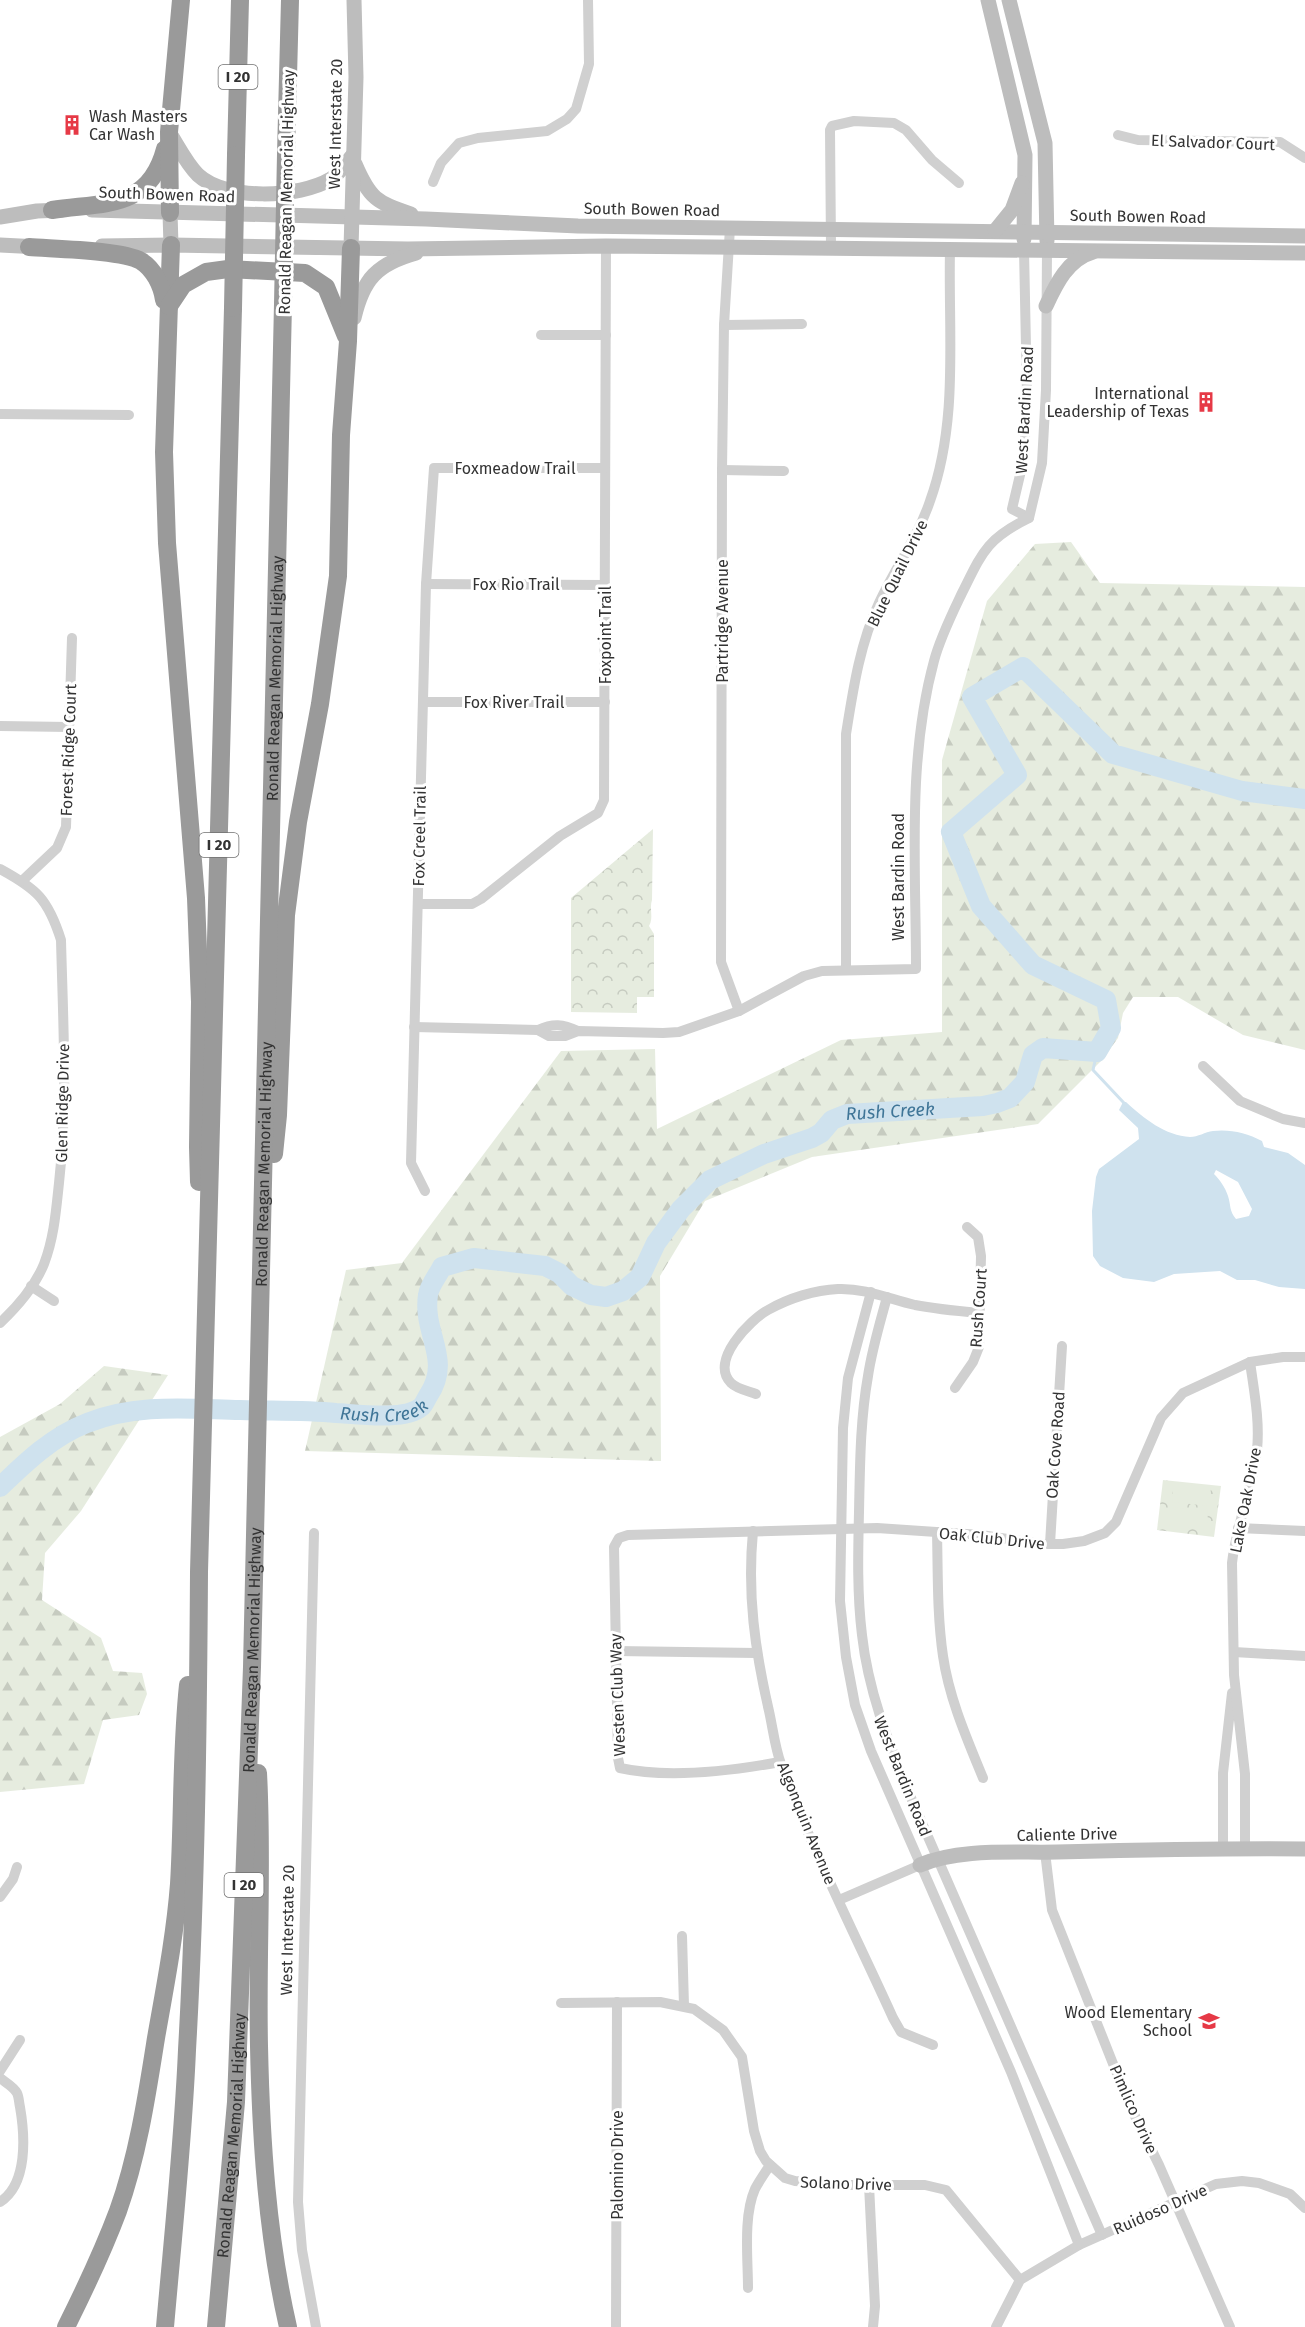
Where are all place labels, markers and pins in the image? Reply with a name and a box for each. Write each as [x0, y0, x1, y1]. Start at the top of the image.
place label: Wash Masters Car Wash [89, 107, 188, 144]
building icon: Wash Masters Car Wash [60, 113, 84, 137]
place label: International Leadership of Texas [1046, 384, 1189, 421]
building icon: International Leadership of Texas [1194, 390, 1218, 414]
place label: Wood Elementary School [1064, 2003, 1192, 2040]
school or university icon: Wood Elementary School [1197, 2009, 1221, 2033]

